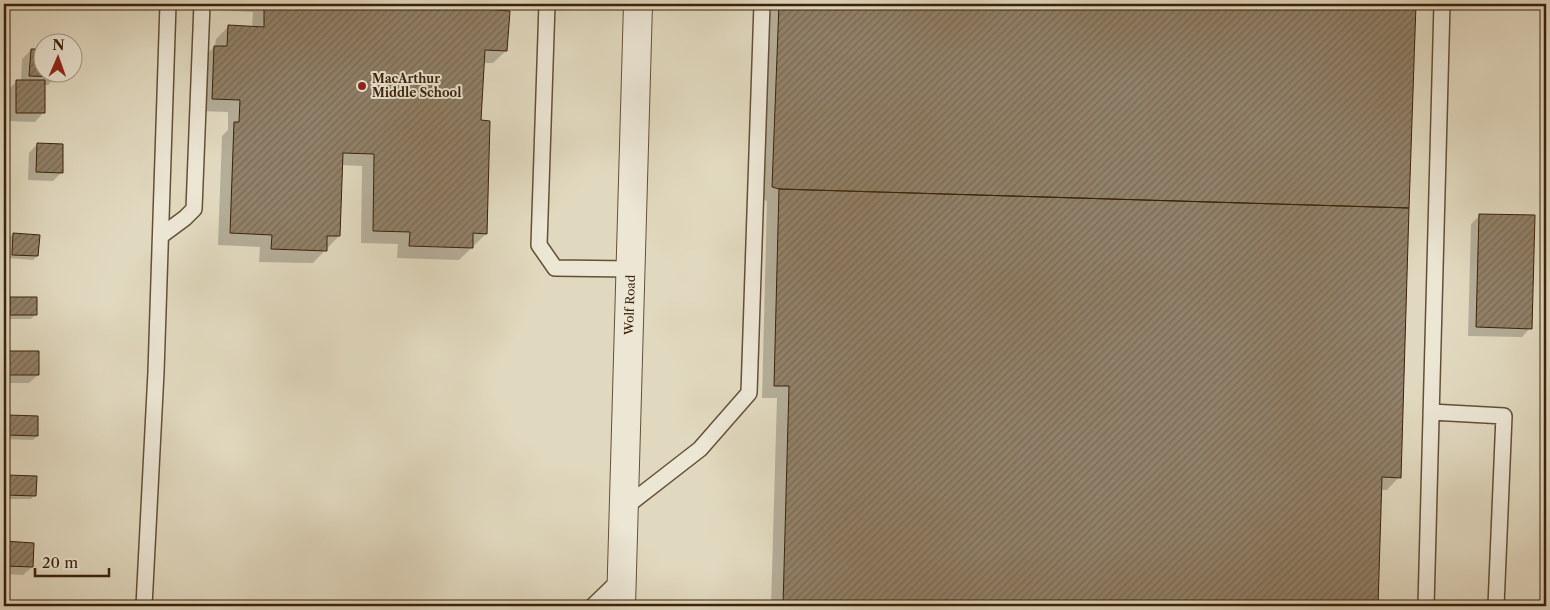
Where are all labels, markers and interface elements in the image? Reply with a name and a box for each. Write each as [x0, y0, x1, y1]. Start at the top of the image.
north arrow [32, 32, 82, 82]
text: N [52, 36, 65, 54]
place label: MacArthur Middle School [372, 71, 461, 100]
marker: MacArthur Middle School [356, 80, 368, 92]
street label: Wolf Road [621, 274, 638, 336]
scale bar [35, 545, 109, 577]
text: 20 m [42, 553, 78, 572]

